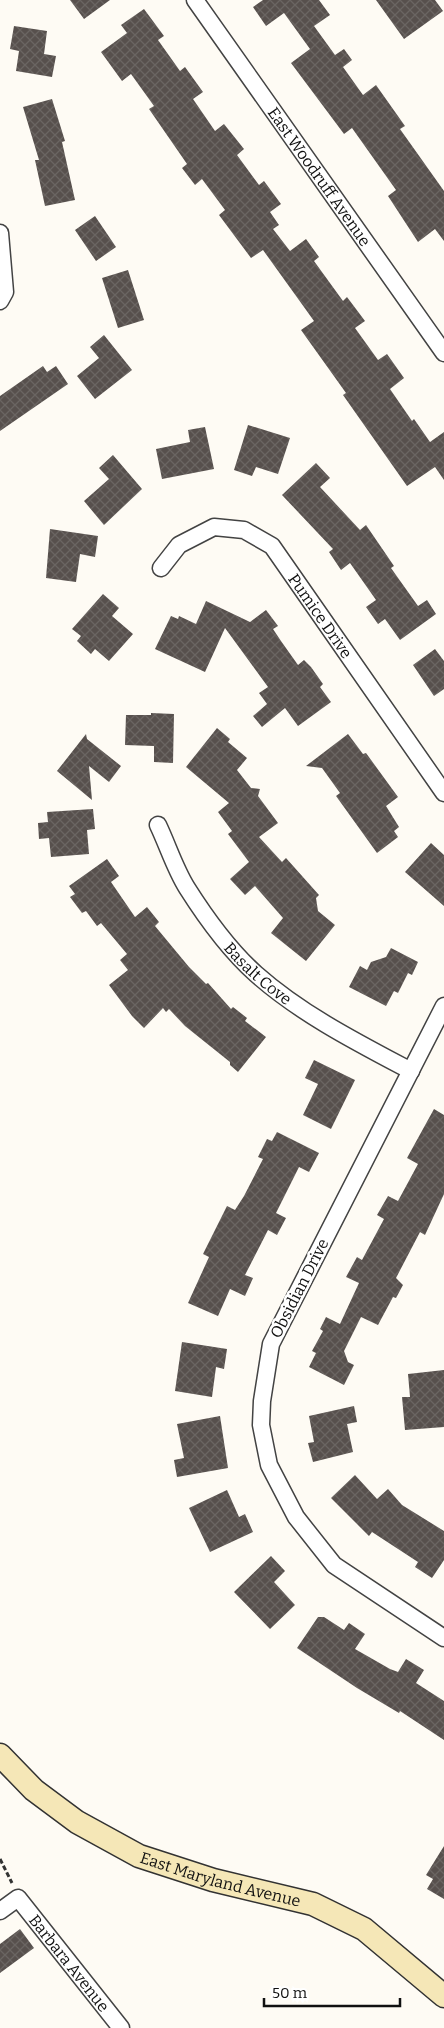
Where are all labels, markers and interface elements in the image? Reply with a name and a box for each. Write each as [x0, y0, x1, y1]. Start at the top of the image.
street label: East Woodruff Avenue [264, 104, 375, 250]
street label: Pumice Drive [284, 570, 356, 662]
street label: Basalt Cove [220, 938, 295, 1009]
street label: Obsidian Drive [266, 1235, 333, 1341]
street label: East Maryland Avenue [138, 1848, 303, 1911]
street label: Barbara Avenue [25, 1911, 113, 2016]
scale bar [264, 1976, 400, 2008]
text: 50 m [272, 1984, 308, 2002]

